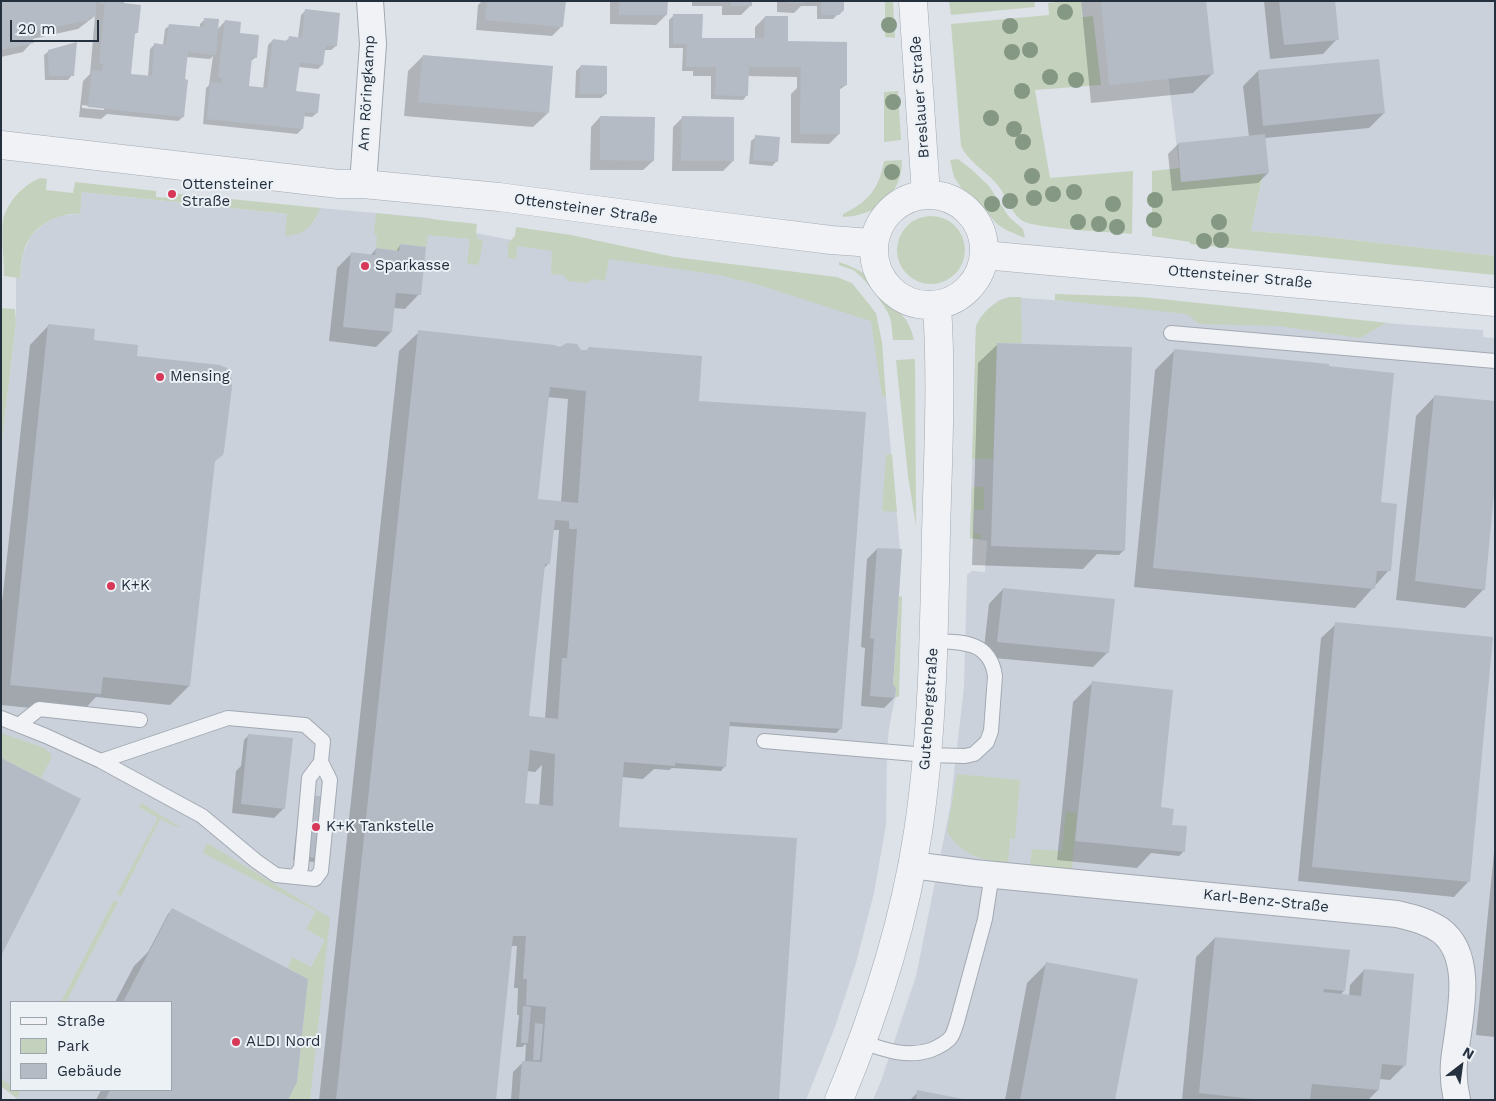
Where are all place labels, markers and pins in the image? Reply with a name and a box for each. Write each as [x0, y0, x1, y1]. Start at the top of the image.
place label: Ottensteiner Straße [182, 176, 274, 211]
marker: Ottensteiner Straße [166, 188, 178, 200]
place label: Sparkasse [375, 257, 450, 275]
marker: Sparkasse [359, 260, 371, 272]
place label: Mensing [170, 368, 230, 386]
marker: Mensing [154, 371, 166, 383]
place label: K+K [121, 577, 150, 595]
marker: K+K [105, 580, 117, 592]
place label: K+K Tankstelle [326, 818, 434, 836]
marker: K+K Tankstelle [310, 821, 322, 833]
place label: ALDI Nord [246, 1033, 320, 1051]
marker: ALDI Nord [230, 1036, 242, 1048]

